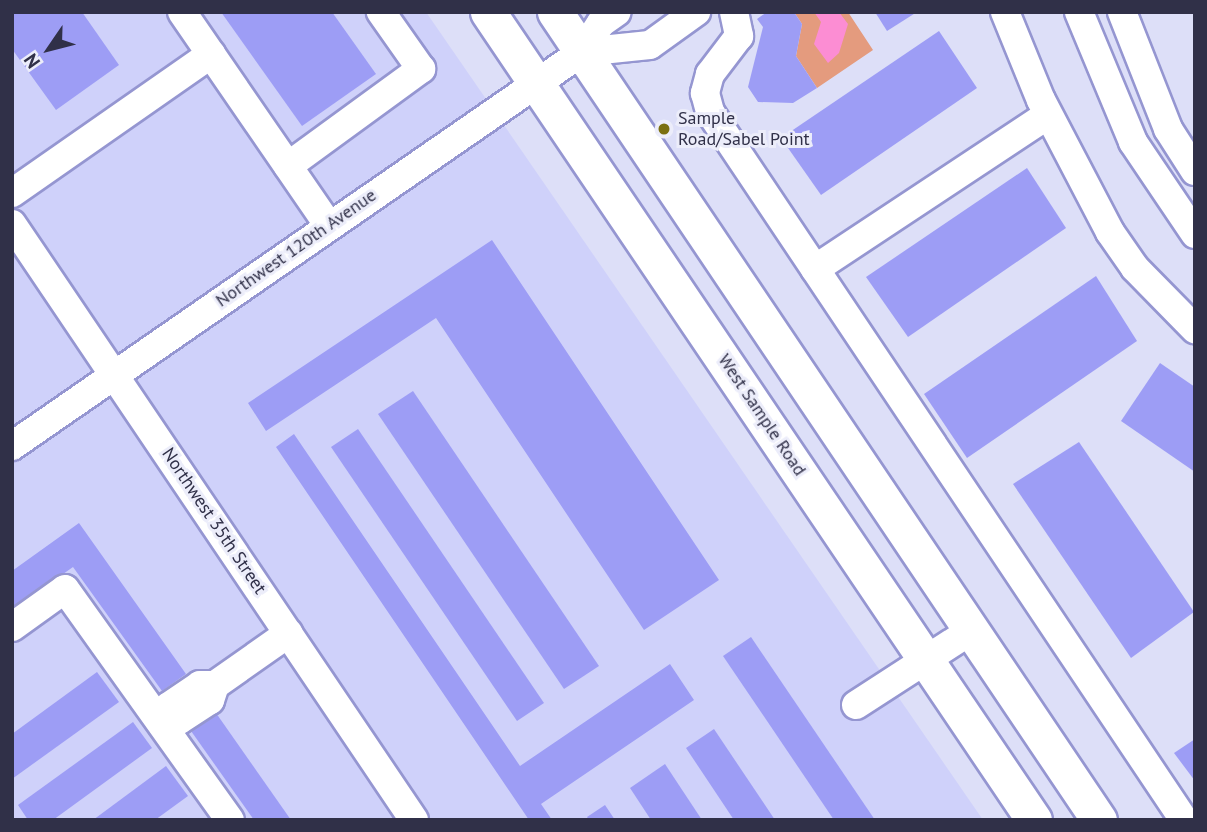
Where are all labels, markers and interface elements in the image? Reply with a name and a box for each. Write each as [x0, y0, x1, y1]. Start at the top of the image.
north arrow [14, 14, 84, 84]
text: N [18, 49, 45, 73]
place label: Sample Road/Sabel Point [678, 108, 810, 150]
marker: Sample Road/Sabel Point [656, 121, 672, 137]
street label: Northwest 120th Avenue [211, 184, 381, 312]
street label: West Sample Road [713, 350, 811, 480]
street label: Northwest 35th Street [157, 444, 271, 598]

